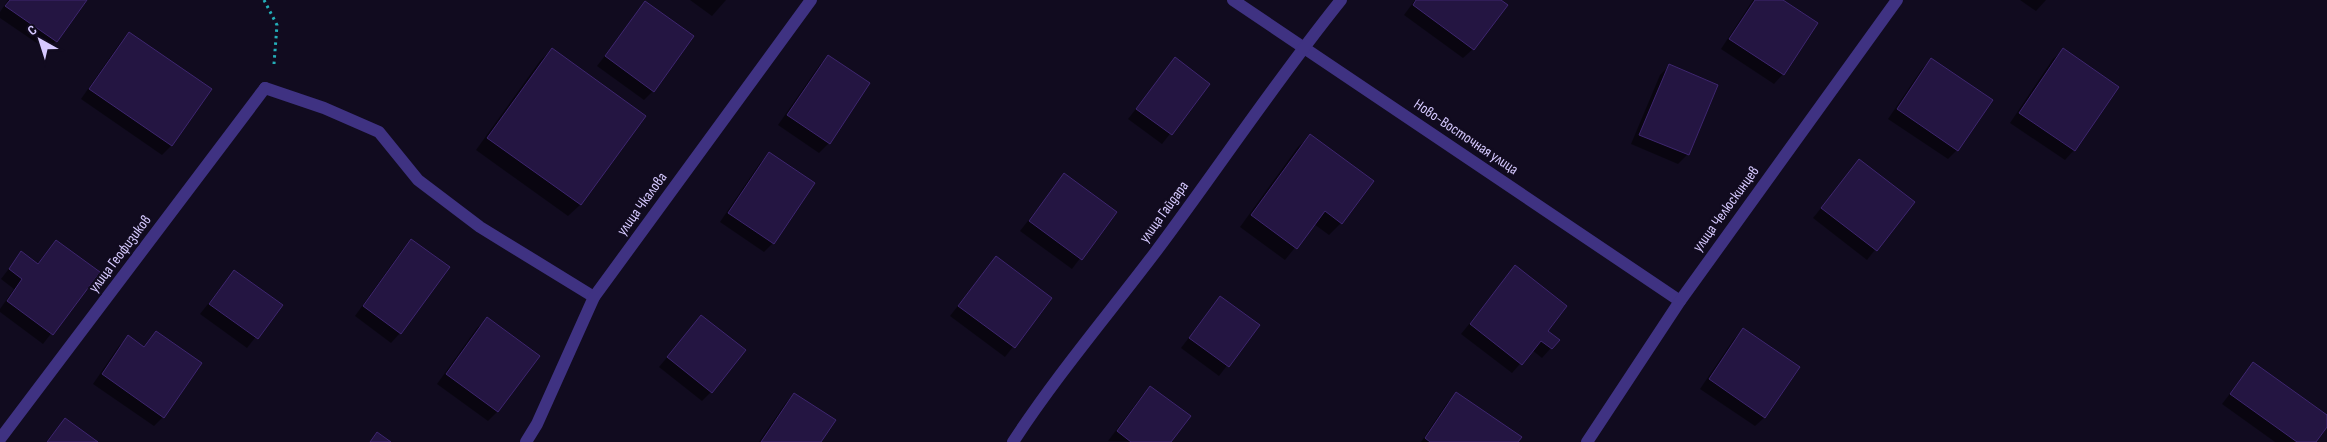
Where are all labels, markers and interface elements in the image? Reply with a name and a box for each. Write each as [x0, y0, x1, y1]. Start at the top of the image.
north arrow [15, 15, 65, 65]
text: С [24, 21, 40, 39]
street label: Ново-Восточная улица [1410, 95, 1522, 179]
street label: улица Челюскинцев [1688, 162, 1764, 256]
street label: улица Чкалова [613, 168, 672, 239]
street label: улица Гайдара [1135, 177, 1193, 247]
street label: улица Геофизиков [85, 211, 155, 297]

